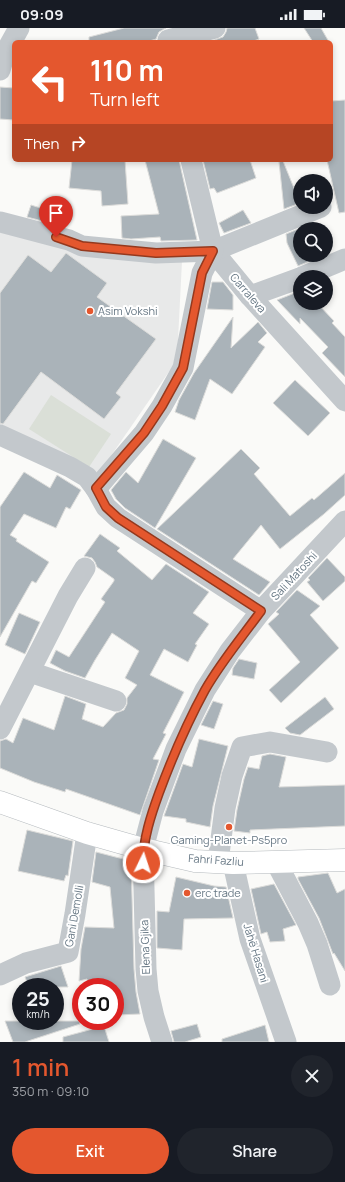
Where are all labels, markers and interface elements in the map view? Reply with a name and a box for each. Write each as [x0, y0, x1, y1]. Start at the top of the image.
text: 09:09 [20, 4, 64, 25]
text: 110 m [90, 51, 164, 89]
icon: left [24, 56, 76, 108]
text: Turn left [90, 87, 160, 111]
icon: right [67, 132, 89, 154]
text: Then [24, 133, 59, 154]
map controls [293, 174, 333, 310]
button: sound [293, 174, 333, 214]
pin [39, 196, 73, 237]
icon: arrive [45, 202, 67, 224]
button: search [293, 222, 333, 262]
street label: Carraleva [227, 270, 270, 316]
button: layers [293, 270, 333, 310]
place label: Asim Vokshi [98, 303, 158, 318]
marker: Asim Vokshi [85, 306, 95, 316]
street label: Sali Matoshi [267, 548, 320, 603]
marker: Gaming-Planet-Ps5pro [224, 822, 234, 832]
place label: Gaming-Planet-Ps5pro [171, 832, 288, 847]
position arrow [122, 842, 164, 884]
street label: Fahri Fazliu [188, 850, 244, 869]
street label: Gani Demolli [61, 884, 86, 948]
place label: erc trade [195, 885, 241, 900]
marker: erc trade [182, 888, 192, 898]
street label: Elena Gjika [136, 919, 153, 975]
street label: Jahë Hasani [240, 921, 273, 984]
speed limit sign: 30 [72, 978, 124, 1030]
text: 25 [26, 985, 50, 1012]
text: km/h [26, 1007, 50, 1021]
text: 1 min [12, 1050, 69, 1083]
button: close [291, 1055, 333, 1097]
text: 350 m · 09:10 [12, 1082, 89, 1100]
button: Exit [12, 1128, 169, 1174]
button: Share [177, 1128, 333, 1174]

